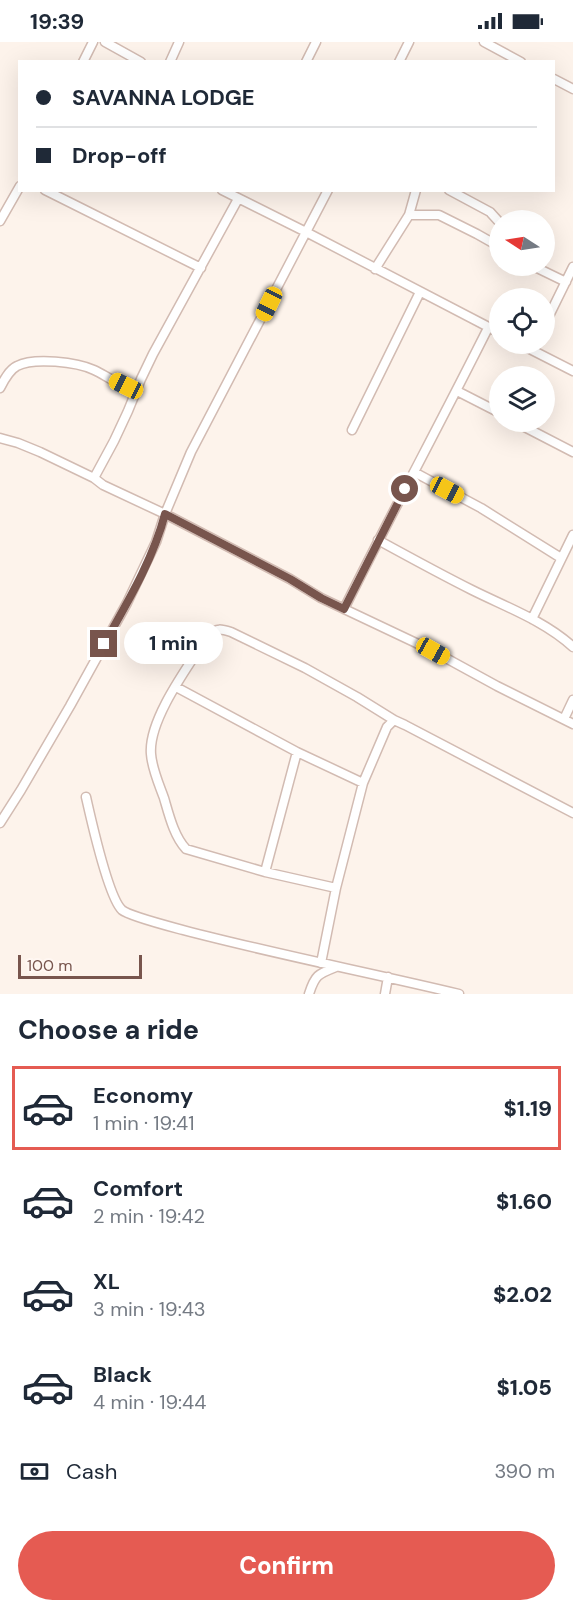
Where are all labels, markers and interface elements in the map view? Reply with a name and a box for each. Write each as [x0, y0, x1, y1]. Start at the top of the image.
text: 19:39 [30, 7, 84, 36]
text: SAVANNA LODGE [72, 83, 255, 112]
text: Drop-off [72, 141, 167, 170]
north arrow [489, 210, 555, 276]
map controls [489, 210, 555, 432]
car [253, 284, 285, 324]
button: locate [489, 288, 555, 354]
button: layers [489, 366, 555, 432]
car [106, 370, 146, 402]
car [427, 474, 467, 506]
route start [391, 475, 418, 502]
callout: 1 min [125, 623, 224, 665]
route end [90, 630, 117, 657]
text: 1 min [149, 630, 198, 656]
car [413, 634, 453, 668]
scale bar [18, 952, 142, 980]
text: 100 m [27, 955, 72, 976]
text: Choose a ride [18, 1012, 199, 1047]
icon: car [21, 1081, 75, 1135]
text: Economy [93, 1081, 193, 1110]
text: $1.19 [504, 1094, 552, 1123]
text: 1 min · 19:41 [93, 1110, 194, 1136]
icon: car [21, 1174, 75, 1228]
text: Comfort [93, 1174, 183, 1203]
text: $1.60 [496, 1187, 552, 1216]
text: 2 min · 19:42 [93, 1203, 205, 1229]
icon: car [21, 1267, 75, 1321]
text: XL [93, 1267, 120, 1296]
text: $2.02 [493, 1280, 552, 1309]
text: 3 min · 19:43 [93, 1296, 206, 1322]
icon: car [21, 1360, 75, 1414]
text: Black [93, 1360, 152, 1389]
text: $1.05 [497, 1373, 552, 1402]
text: 4 min · 19:44 [93, 1389, 206, 1415]
icon: cash [18, 1455, 51, 1488]
text: Cash [66, 1457, 117, 1486]
text: 390 m [494, 1458, 555, 1484]
button: Confirm [18, 1531, 555, 1600]

